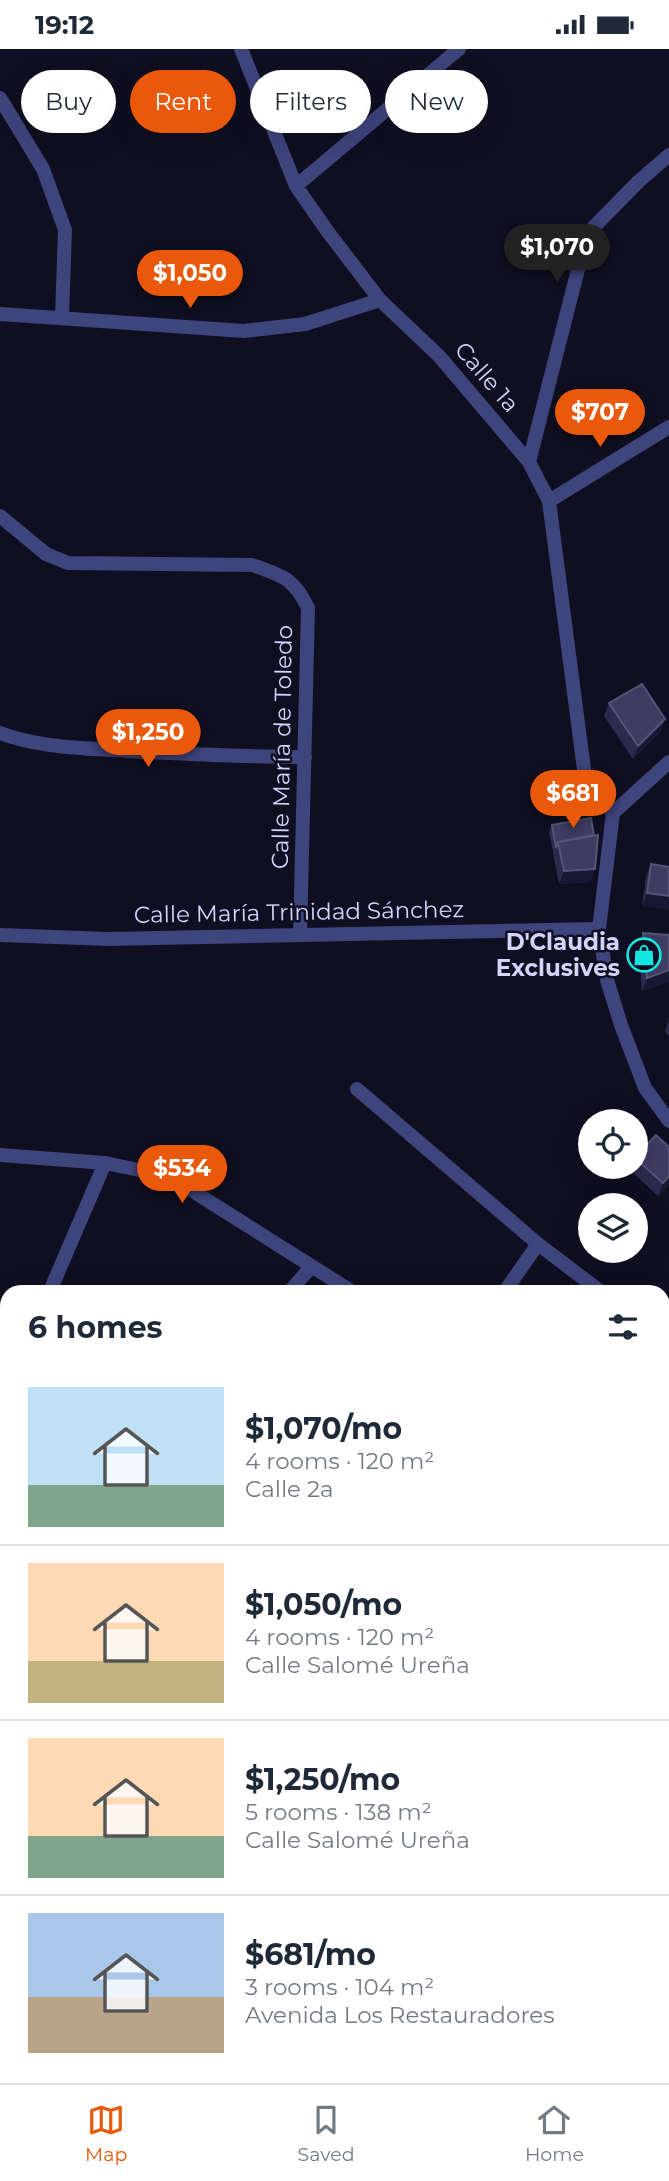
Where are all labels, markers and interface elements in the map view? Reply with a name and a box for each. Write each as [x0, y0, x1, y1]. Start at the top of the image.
text: 19:12 [35, 9, 94, 41]
chip: Buy [21, 70, 116, 133]
chip: Rent [130, 70, 236, 133]
chip: Filters [250, 70, 371, 133]
chip: New [385, 70, 488, 133]
pin: $1,070 [500, 225, 614, 284]
text: $1,070 [520, 233, 594, 261]
pin: $1,050 [133, 251, 247, 310]
text: $1,050 [153, 259, 227, 287]
street label: Calle 1a [449, 336, 525, 418]
pin: $707 [559, 389, 641, 449]
text: $707 [571, 398, 629, 426]
street label: Calle María de Toledo [266, 625, 298, 869]
pin: $1,250 [91, 709, 205, 769]
text: $1,250 [112, 718, 184, 746]
pin: $681 [532, 771, 614, 830]
text: $681 [546, 779, 600, 807]
street label: Calle María Trinidad Sánchez [134, 895, 464, 929]
place label: D'Claudia Exclusives [496, 928, 620, 982]
shop icon: D'Claudia Exclusives [625, 936, 663, 974]
map controls [578, 1109, 648, 1263]
button: locate [578, 1109, 648, 1179]
pin: $534 [141, 1145, 223, 1205]
text: $534 [153, 1154, 211, 1182]
button: layers [578, 1193, 648, 1263]
icon: filters [604, 1308, 642, 1346]
text: 6 homes [28, 1309, 163, 1346]
text: $1,070/mo [245, 1410, 402, 1447]
icon: home [84, 1415, 168, 1499]
text: 4 rooms · 120 m² [245, 1447, 434, 1475]
text: Calle 2a [245, 1475, 334, 1503]
text: $1,050/mo [245, 1586, 402, 1623]
icon: home [84, 1591, 168, 1675]
text: 4 rooms · 120 m² [245, 1623, 434, 1651]
text: Calle Salomé Ureña [245, 1651, 470, 1679]
text: $1,250/mo [245, 1761, 400, 1798]
icon: home [84, 1766, 168, 1850]
text: 5 rooms · 138 m² [245, 1798, 432, 1826]
text: Calle Salomé Ureña [245, 1826, 470, 1854]
text: $681/mo [245, 1936, 376, 1973]
icon: home [84, 1941, 168, 2025]
text: 3 rooms · 104 m² [245, 1973, 434, 2001]
text: Avenida Los Restauradores [245, 2001, 554, 2029]
tab: Map [85, 2101, 127, 2166]
tab: Saved [298, 2101, 355, 2166]
tab: Home [525, 2101, 584, 2166]

